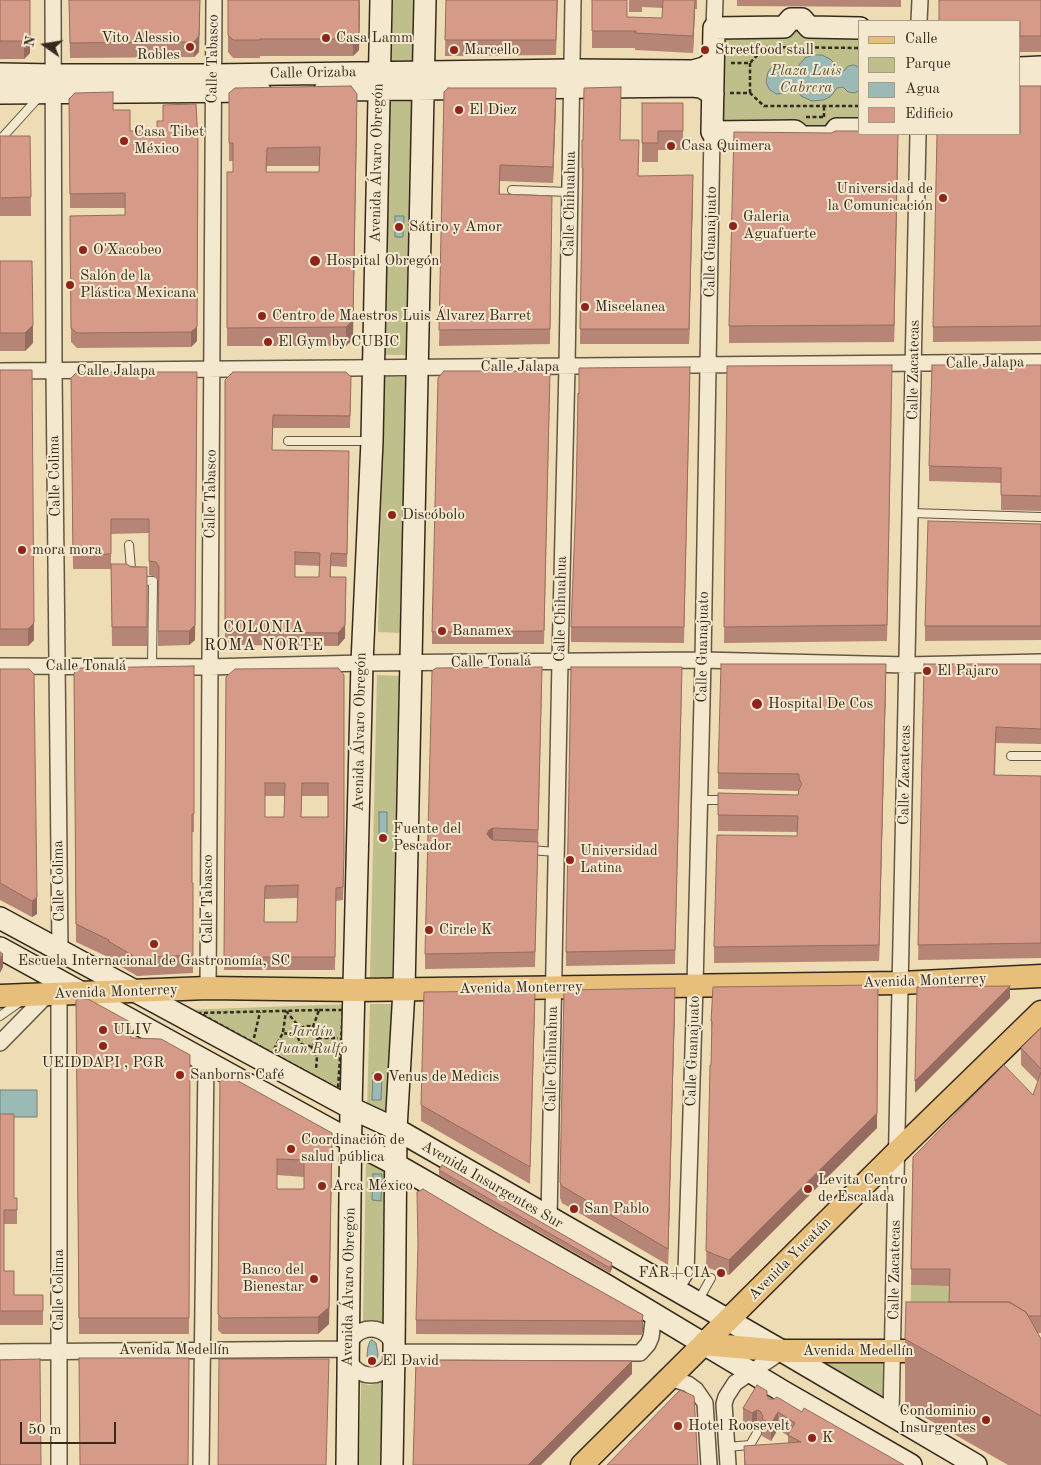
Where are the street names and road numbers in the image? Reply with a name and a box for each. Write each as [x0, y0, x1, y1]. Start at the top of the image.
street label: Calle Tabasco [203, 14, 223, 104]
street label: Calle Orizaba [270, 63, 356, 83]
street label: Avenida Álvaro Obregón [367, 83, 387, 243]
street label: Calle Chihuahua [560, 151, 580, 257]
street label: Calle Guanajuato [701, 186, 721, 298]
street label: Calle Zacatecas [904, 320, 924, 420]
street label: Calle Jalapa [945, 353, 1025, 373]
street label: Calle Jalapa [481, 358, 559, 376]
street label: Calle Jalapa [77, 362, 155, 380]
street label: Calle Colima [45, 435, 65, 517]
street label: Calle Tabasco [201, 449, 221, 539]
street label: Calle Chihuahua [551, 556, 571, 662]
street label: Calle Guanajuato [693, 591, 713, 703]
street label: Avenida Álvaro Obregón [350, 652, 370, 812]
street label: Calle Tonalá [450, 652, 532, 672]
street label: Calle Tonalá [46, 657, 126, 675]
street label: Calle Zacatecas [895, 725, 915, 825]
street label: Calle Colima [49, 840, 69, 922]
street label: Calle Tabasco [199, 854, 217, 944]
street label: Avenida Monterrey [863, 970, 987, 992]
street label: Avenida Monterrey [459, 978, 583, 998]
street label: Avenida Monterrey [54, 981, 178, 1003]
street label: Calle Guanajuato [682, 995, 704, 1107]
street label: Calle Chihuahua [542, 1006, 562, 1112]
street label: Avenida Insurgentes Sur [418, 1137, 566, 1233]
street label: Avenida Álvaro Obregón [339, 1207, 359, 1367]
street label: Avenida Yucatán [745, 1214, 835, 1304]
street label: Calle Zacatecas [885, 1220, 905, 1320]
street label: Calle Colima [50, 1249, 68, 1331]
street label: Avenida Medellín [119, 1341, 229, 1359]
street label: Avenida Medellín [803, 1342, 913, 1360]

